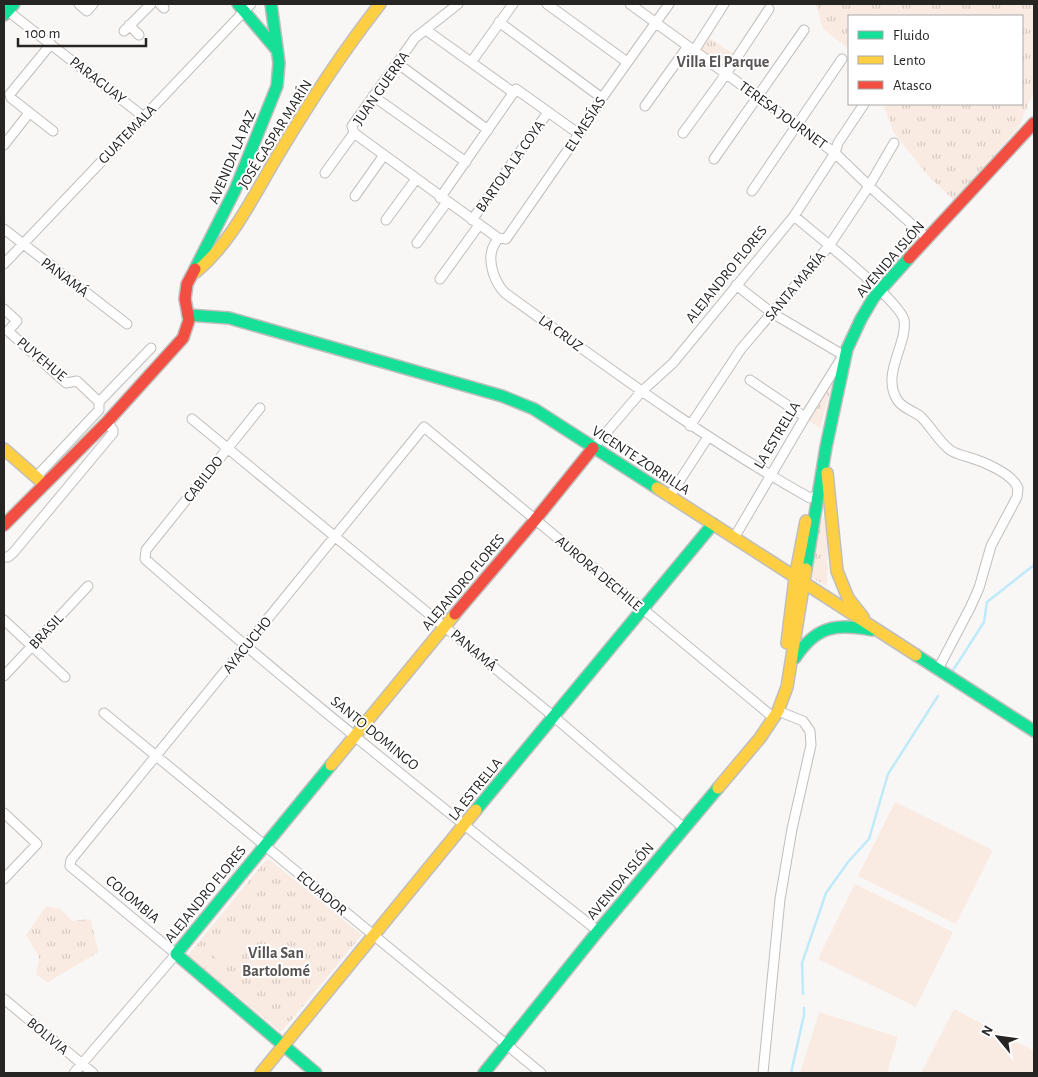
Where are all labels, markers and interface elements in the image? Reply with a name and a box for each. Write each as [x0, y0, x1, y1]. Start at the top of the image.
scale bar [18, 15, 145, 47]
legend [848, 15, 1023, 105]
text: 100 m [25, 26, 60, 41]
text: Fluido [893, 28, 930, 43]
street label: JUAN GUERRA [351, 48, 412, 128]
text: Lento [893, 53, 926, 68]
street label: PARAGUAY [67, 54, 129, 107]
district label: Villa El Parque [677, 54, 770, 70]
street label: JOSÉ GASPAR MARÍN [234, 76, 315, 191]
text: Atasco [893, 78, 932, 93]
street label: TERESA JOURNET [736, 79, 830, 153]
street label: EL MESÍAS [561, 93, 609, 154]
street label: GUATEMALA [96, 102, 159, 167]
street label: AVENIDA LA PAZ [206, 108, 259, 206]
street label: BARTOLA LA COYA [473, 117, 548, 215]
street label: AVENIDA ISLÓN [852, 217, 927, 300]
street label: ALEJANDRO FLORES [683, 223, 770, 326]
street label: SANTA MARÍA [761, 247, 829, 324]
street label: PANAMÁ [38, 253, 93, 300]
street label: LA CRUZ [536, 312, 586, 354]
street label: PUYEHUE [14, 335, 69, 384]
street label: LA ESTRELLA [752, 399, 803, 471]
street label: VICENTE ZORRILLA [589, 423, 693, 498]
street label: CABILDO [181, 453, 226, 505]
street label: ALEJANDRO FLORES [419, 532, 508, 633]
street label: AURORA DECHILE [553, 533, 645, 614]
street label: BRASIL [26, 610, 67, 652]
street label: AYACUCHO [220, 614, 275, 677]
street label: PANAMÁ [448, 625, 501, 674]
street label: SANTO DOMINGO [328, 694, 421, 773]
street label: LA ESTRELLA [446, 755, 505, 823]
street label: AVENIDA ISLÓN [582, 839, 657, 923]
street label: ALEJANDRO FLORES [162, 843, 249, 946]
street label: ECUADOR [294, 868, 350, 918]
street label: COLOMBIA [103, 873, 163, 926]
district label: Villa San Bartolomé [242, 945, 311, 979]
north arrow [973, 1012, 1023, 1062]
street label: BOLIVIA [24, 1015, 71, 1058]
text: N [979, 1024, 996, 1039]

